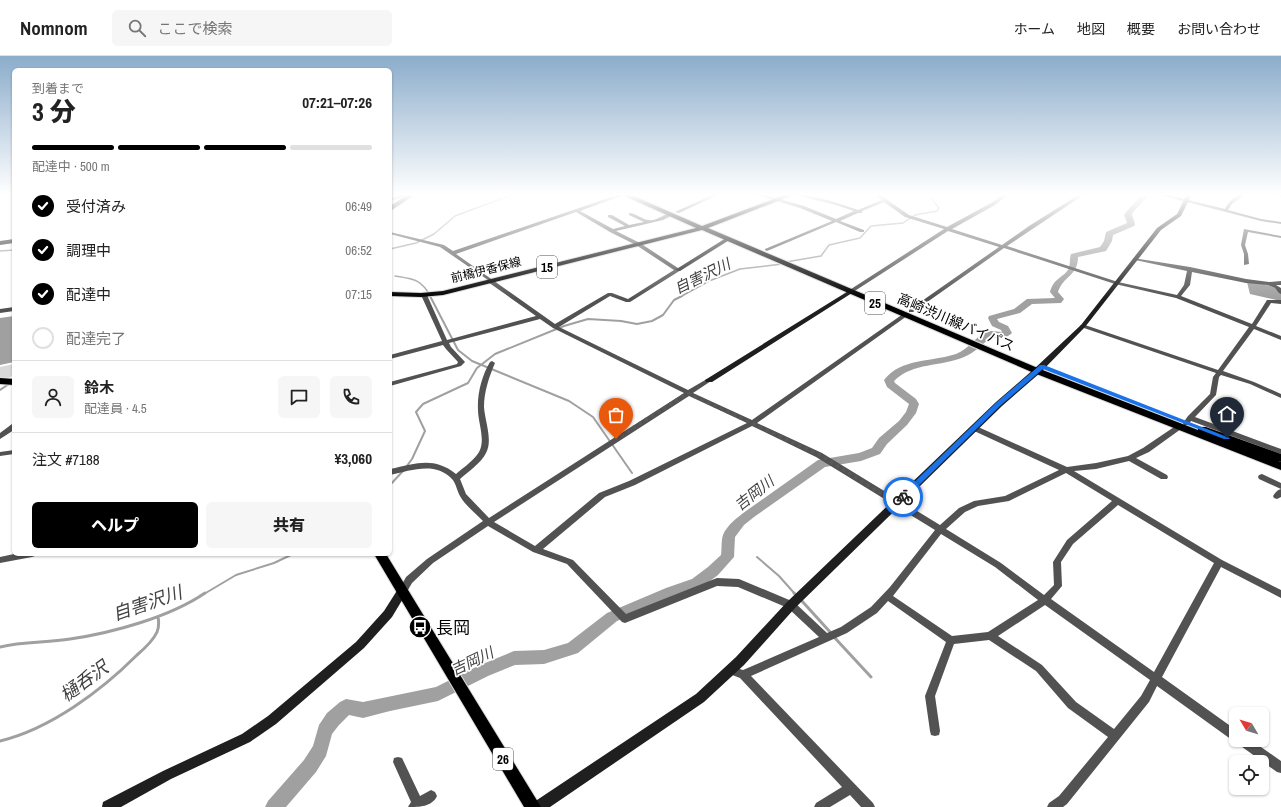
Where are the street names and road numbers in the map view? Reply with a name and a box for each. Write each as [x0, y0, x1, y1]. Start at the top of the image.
street label: 前橋伊香保線 [449, 254, 523, 286]
road number: 15 [537, 256, 557, 278]
street label: 高崎渋川線バイパス [895, 289, 1017, 355]
road number: 25 [865, 292, 885, 314]
road number: 26 [493, 748, 513, 770]

